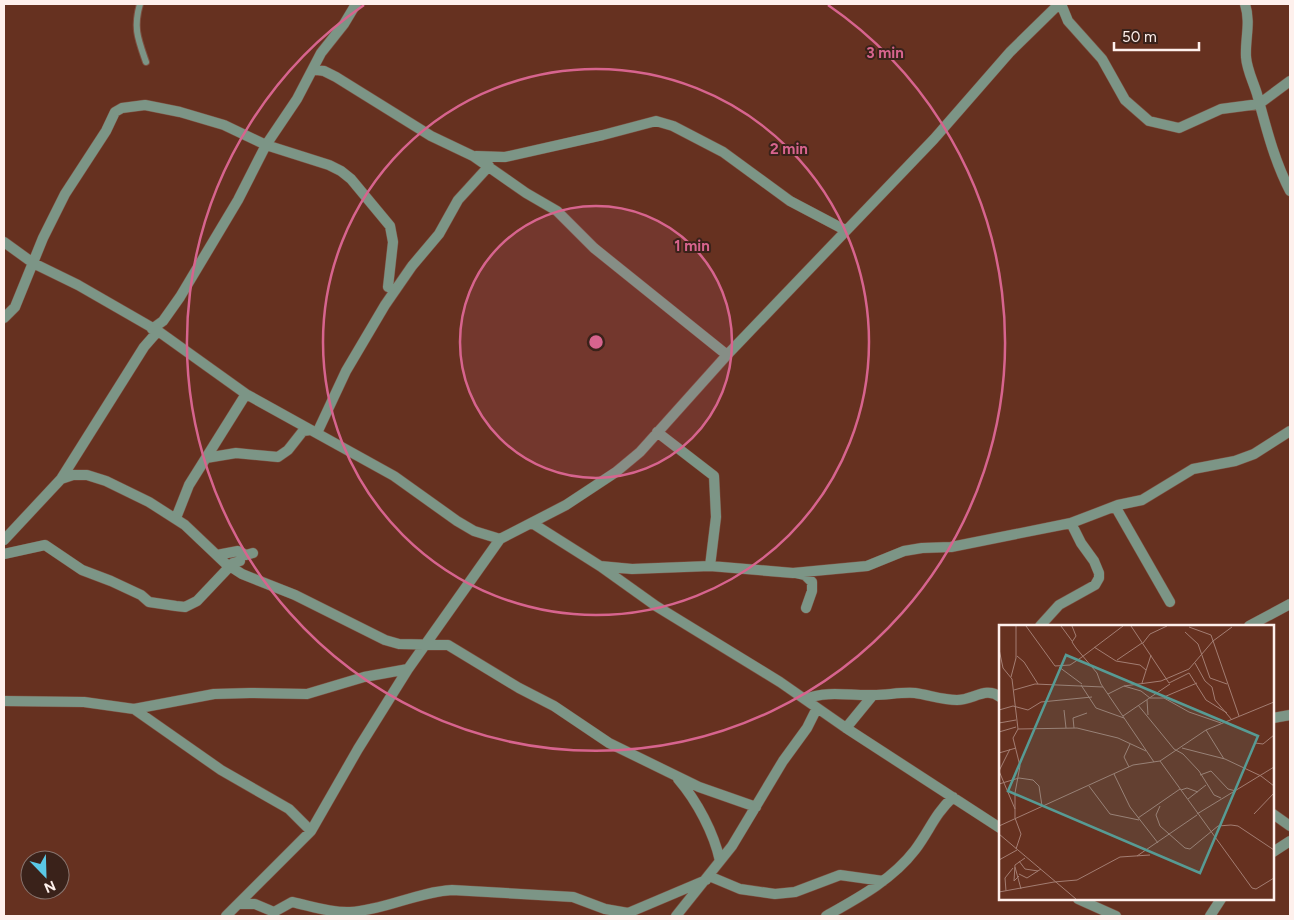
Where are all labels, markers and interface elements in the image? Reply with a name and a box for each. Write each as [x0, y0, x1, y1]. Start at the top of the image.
scale bar [1114, 20, 1199, 52]
text: 50 m [1122, 28, 1157, 46]
text: 3 min [866, 44, 904, 62]
text: 2 min [770, 140, 808, 158]
text: 1 min [674, 237, 710, 255]
centre of rings [587, 333, 605, 351]
inset map [999, 625, 1274, 900]
north arrow [20, 850, 70, 900]
text: N [42, 877, 58, 896]

